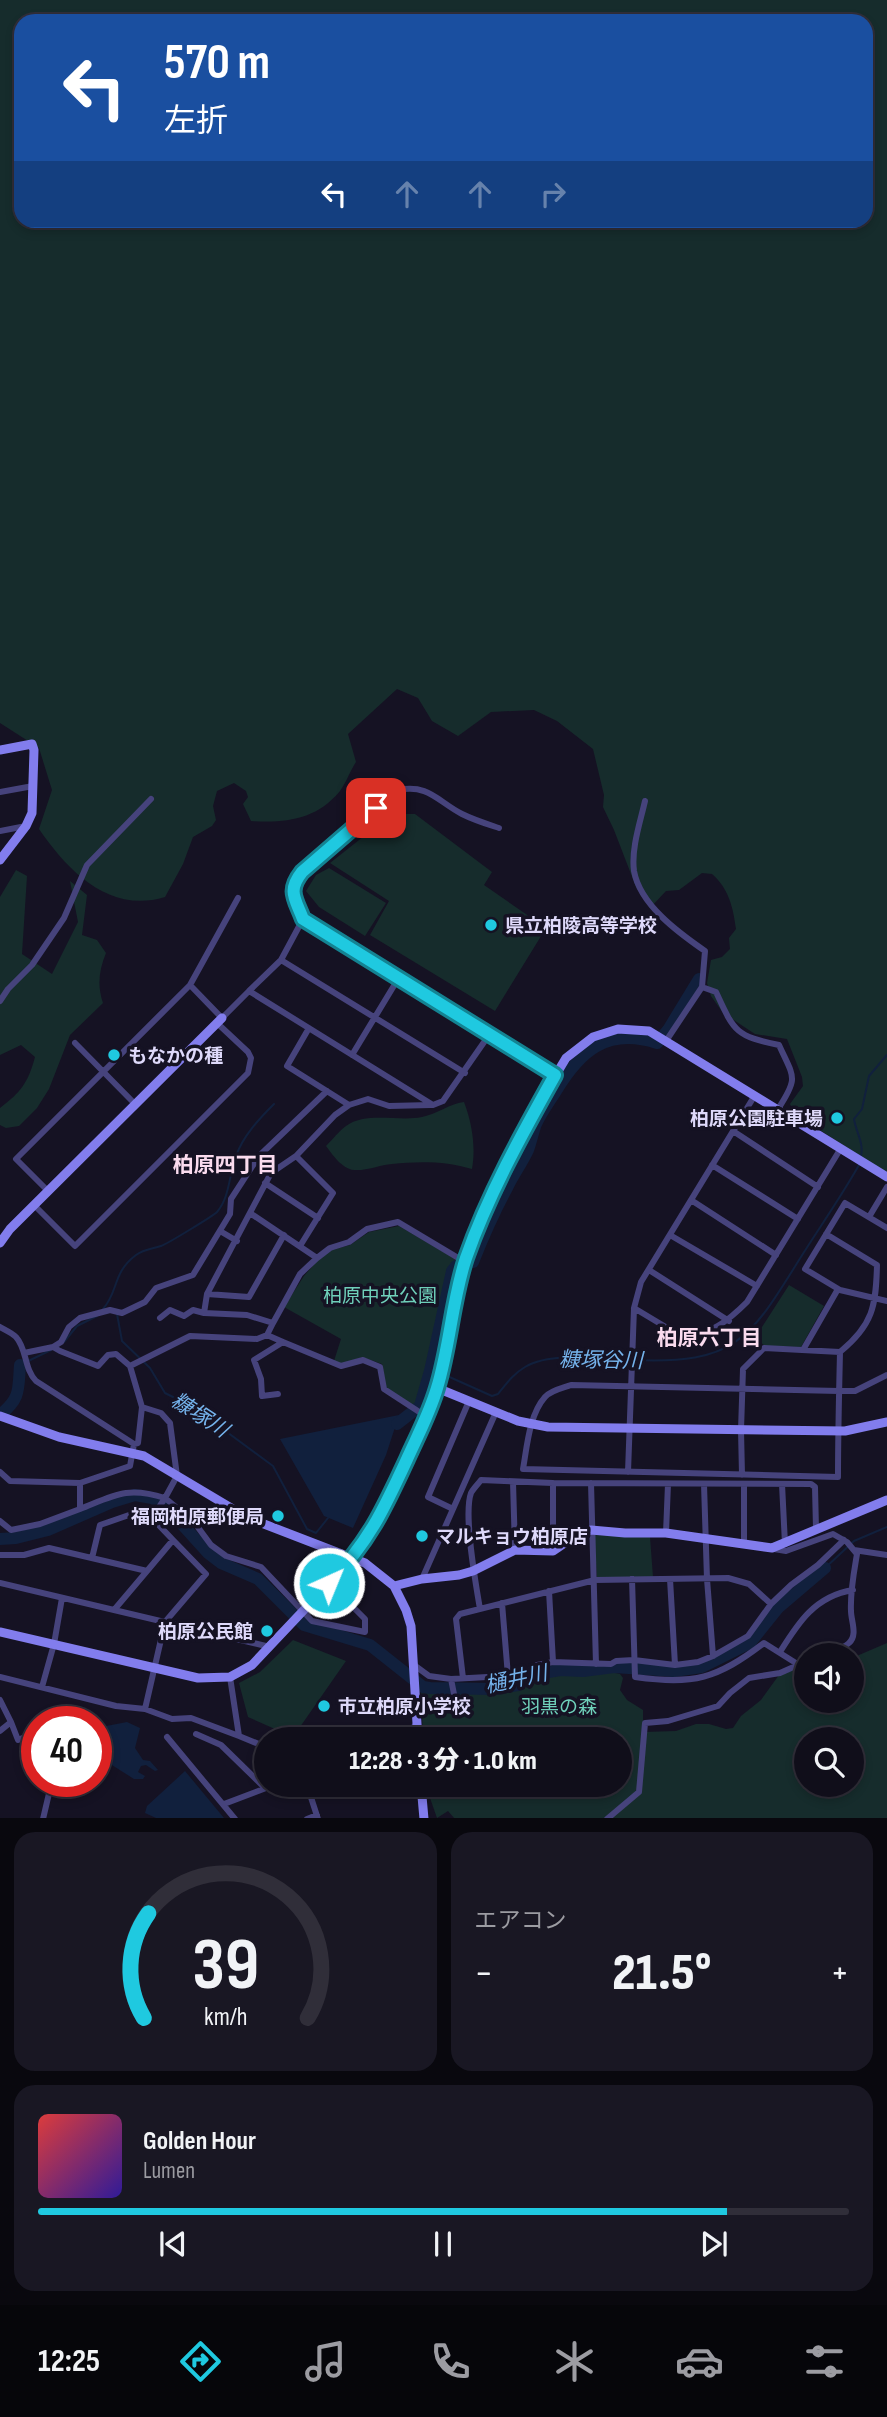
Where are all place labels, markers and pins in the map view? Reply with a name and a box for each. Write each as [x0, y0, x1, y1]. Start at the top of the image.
pin [346, 778, 406, 838]
place label: 県立柏陵高等学校 [505, 915, 657, 938]
marker: 県立柏陵高等学校 [483, 917, 499, 933]
place label: もなかの種 [128, 1045, 223, 1068]
marker: もなかの種 [106, 1047, 122, 1063]
place label: 柏原公園駐車場 [690, 1108, 823, 1131]
marker: 柏原公園駐車場 [829, 1110, 845, 1126]
place label: 福岡柏原郵便局 [131, 1506, 264, 1529]
marker: 福岡柏原郵便局 [270, 1508, 286, 1524]
place label: マルキョウ柏原店 [436, 1526, 588, 1549]
marker: マルキョウ柏原店 [414, 1528, 430, 1544]
place label: 柏原公民館 [158, 1621, 253, 1644]
marker: 柏原公民館 [259, 1623, 275, 1639]
place label: 市立柏原小学校 [338, 1696, 471, 1719]
marker: 市立柏原小学校 [316, 1698, 332, 1714]

